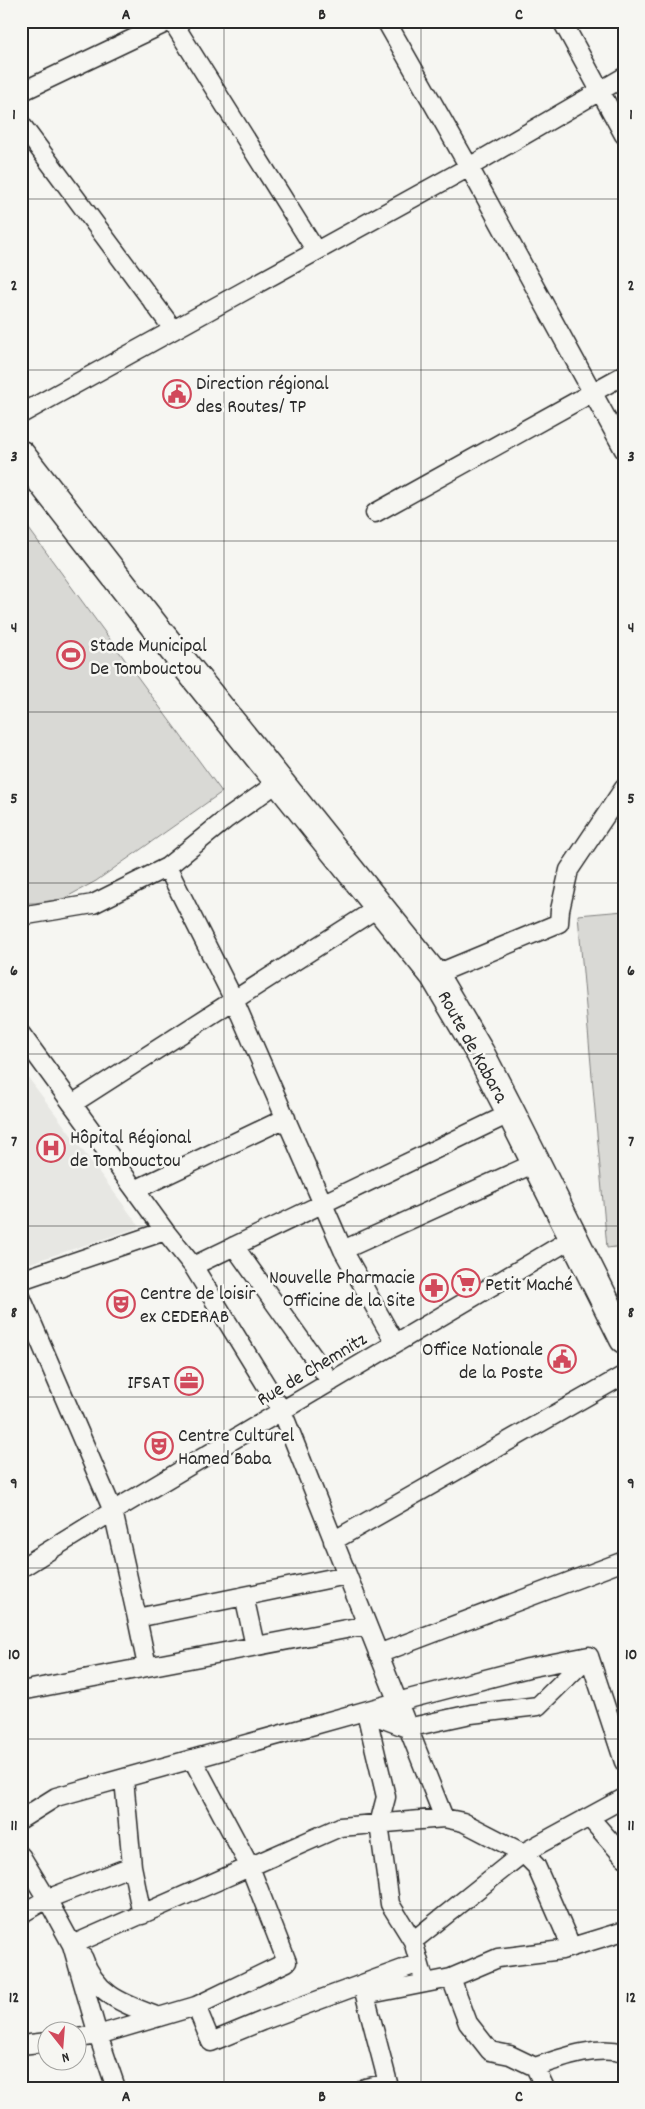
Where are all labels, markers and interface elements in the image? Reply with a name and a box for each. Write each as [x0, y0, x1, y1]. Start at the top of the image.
text: A [122, 4, 131, 27]
text: B [318, 4, 326, 27]
text: C [515, 4, 523, 27]
text: 1 [12, 104, 16, 127]
text: 1 [629, 104, 633, 127]
text: 2 [11, 275, 18, 298]
text: 2 [628, 275, 635, 298]
place label: Direction régional des Routes/ TP [196, 371, 329, 422]
public building icon: Direction régional des Routes/ TP [162, 379, 192, 409]
text: 3 [10, 446, 18, 469]
text: 3 [627, 446, 635, 469]
text: 4 [11, 617, 17, 640]
text: 4 [628, 617, 634, 640]
place label: Stade Municipal De Tombouctou [90, 633, 207, 684]
sports icon: Stade Municipal De Tombouctou [56, 640, 86, 670]
text: 5 [10, 788, 18, 811]
text: 5 [627, 788, 635, 811]
text: 6 [10, 960, 18, 983]
text: 6 [627, 960, 635, 983]
street label: Route de Kabara [429, 986, 514, 1109]
place label: Hôpital Régional de Tombouctou [70, 1125, 191, 1176]
text: 7 [11, 1131, 17, 1154]
text: 7 [628, 1131, 634, 1154]
hospital icon: Hôpital Régional de Tombouctou [36, 1133, 66, 1163]
place label: Nouvelle Pharmacie Officine de la Site [269, 1265, 415, 1316]
supermarket icon: Petit Maché [451, 1268, 481, 1298]
place label: Petit Maché [485, 1272, 573, 1300]
pharmacy icon: Nouvelle Pharmacie Officine de la Site [419, 1273, 449, 1303]
place label: Centre de loisir ex CEDERAB [140, 1281, 256, 1332]
theatre icon: Centre de loisir ex CEDERAB [106, 1289, 136, 1319]
text: 8 [11, 1302, 18, 1325]
text: 8 [628, 1302, 635, 1325]
street label: Rue de Chemnitz [252, 1326, 373, 1414]
place label: Office Nationale de la Poste [422, 1337, 543, 1388]
public building icon: Office Nationale de la Poste [547, 1344, 577, 1374]
office icon: IFSAT [174, 1366, 204, 1396]
place label: IFSAT [127, 1370, 170, 1398]
place label: Centre Culturel Hamed Baba [178, 1423, 295, 1474]
theatre icon: Centre Culturel Hamed Baba [144, 1431, 174, 1461]
text: 9 [10, 1473, 18, 1496]
text: 9 [627, 1473, 635, 1496]
text: 10 [8, 1644, 20, 1667]
text: 10 [625, 1644, 637, 1667]
text: 11 [10, 1815, 18, 1838]
text: 11 [627, 1815, 635, 1838]
text: 12 [9, 1987, 19, 2010]
text: 12 [626, 1987, 636, 2010]
north arrow [38, 2022, 88, 2072]
text: N [59, 2046, 71, 2067]
text: A [122, 2086, 131, 2109]
text: B [318, 2086, 326, 2109]
text: C [515, 2086, 523, 2109]

